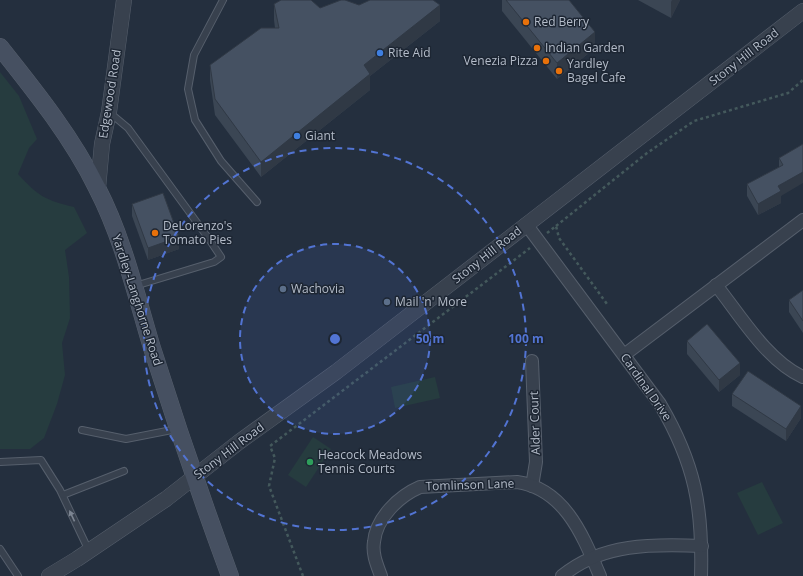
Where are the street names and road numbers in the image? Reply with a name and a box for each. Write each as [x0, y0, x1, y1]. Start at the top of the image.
street label: Stony Hill Road [705, 24, 782, 89]
street label: Edgewood Road [94, 48, 125, 140]
street label: Stony Hill Road [448, 222, 525, 287]
street label: Yardley-Langhorne Road [108, 232, 167, 368]
street label: Cardinal Drive [617, 349, 676, 424]
street label: Alder Court [525, 391, 544, 455]
street label: Stony Hill Road [190, 418, 267, 483]
street label: Tomlinson Lane [425, 474, 515, 495]

